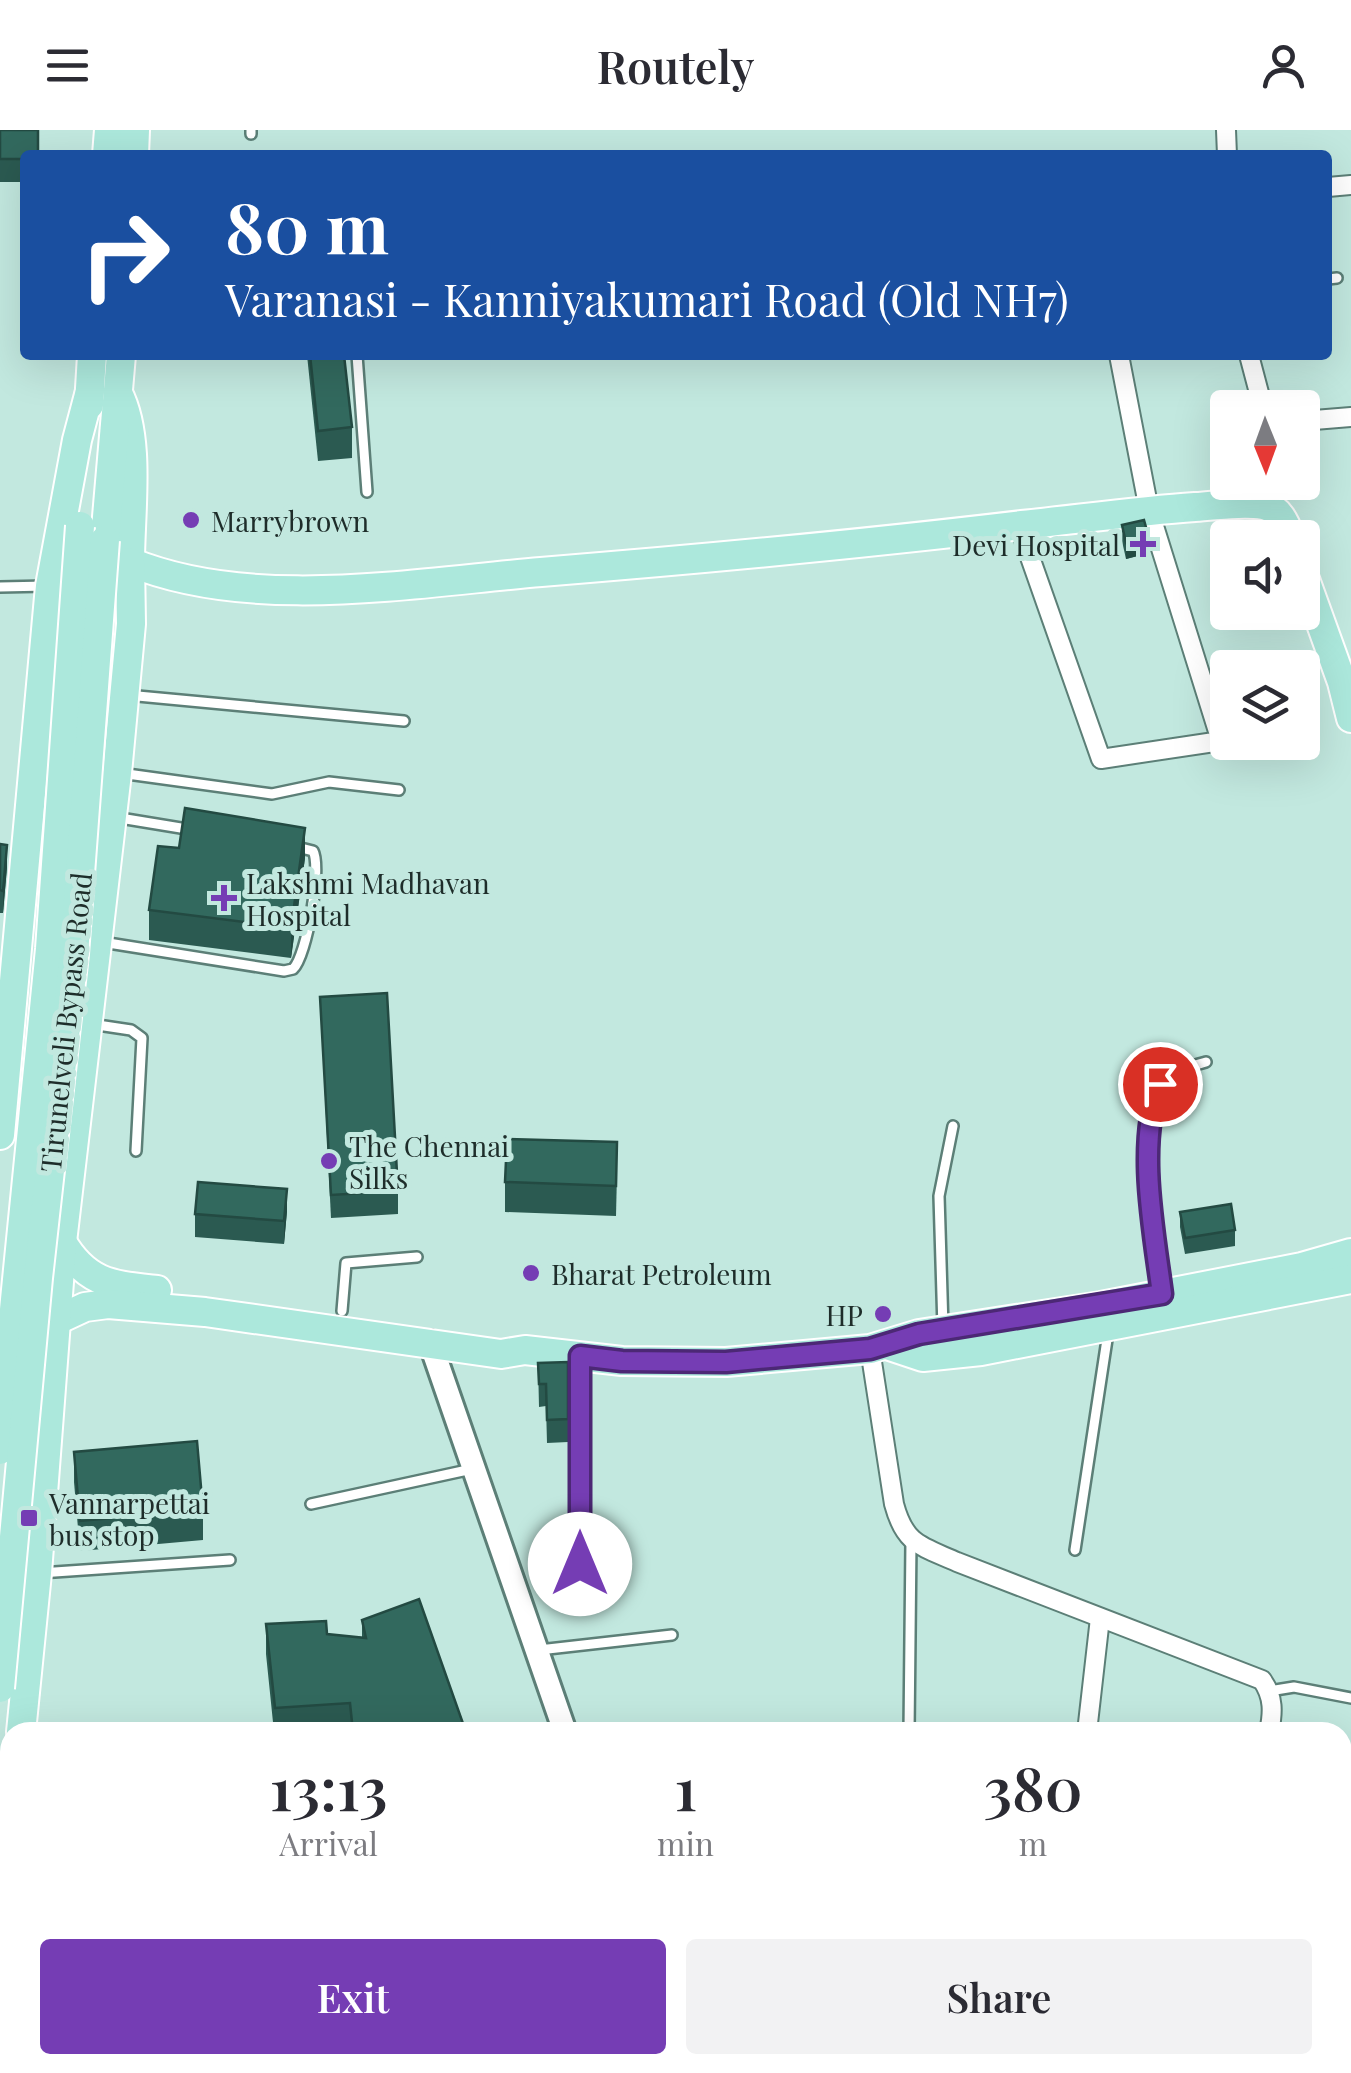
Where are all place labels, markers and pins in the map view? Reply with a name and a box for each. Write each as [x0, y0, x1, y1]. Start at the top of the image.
place label: Marrybrown [211, 502, 370, 539]
marker: Marrybrown [180, 509, 202, 531]
place label: Devi Hospital [952, 526, 1120, 563]
marker: Devi Hospital [1130, 531, 1156, 557]
place label: Lakshmi Madhavan Hospital [246, 864, 490, 933]
marker: Lakshmi Madhavan Hospital [211, 885, 237, 911]
pin [1118, 1042, 1203, 1127]
place label: The Chennai Silks [349, 1127, 509, 1196]
marker: The Chennai Silks [318, 1150, 340, 1172]
place label: Bharat Petroleum [551, 1255, 772, 1292]
marker: Bharat Petroleum [520, 1262, 542, 1284]
place label: HP [825, 1296, 863, 1333]
marker: HP [872, 1303, 894, 1325]
place label: Vannarpettai bus stop [48, 1484, 210, 1553]
marker: Vannarpettai bus stop [18, 1507, 40, 1529]

